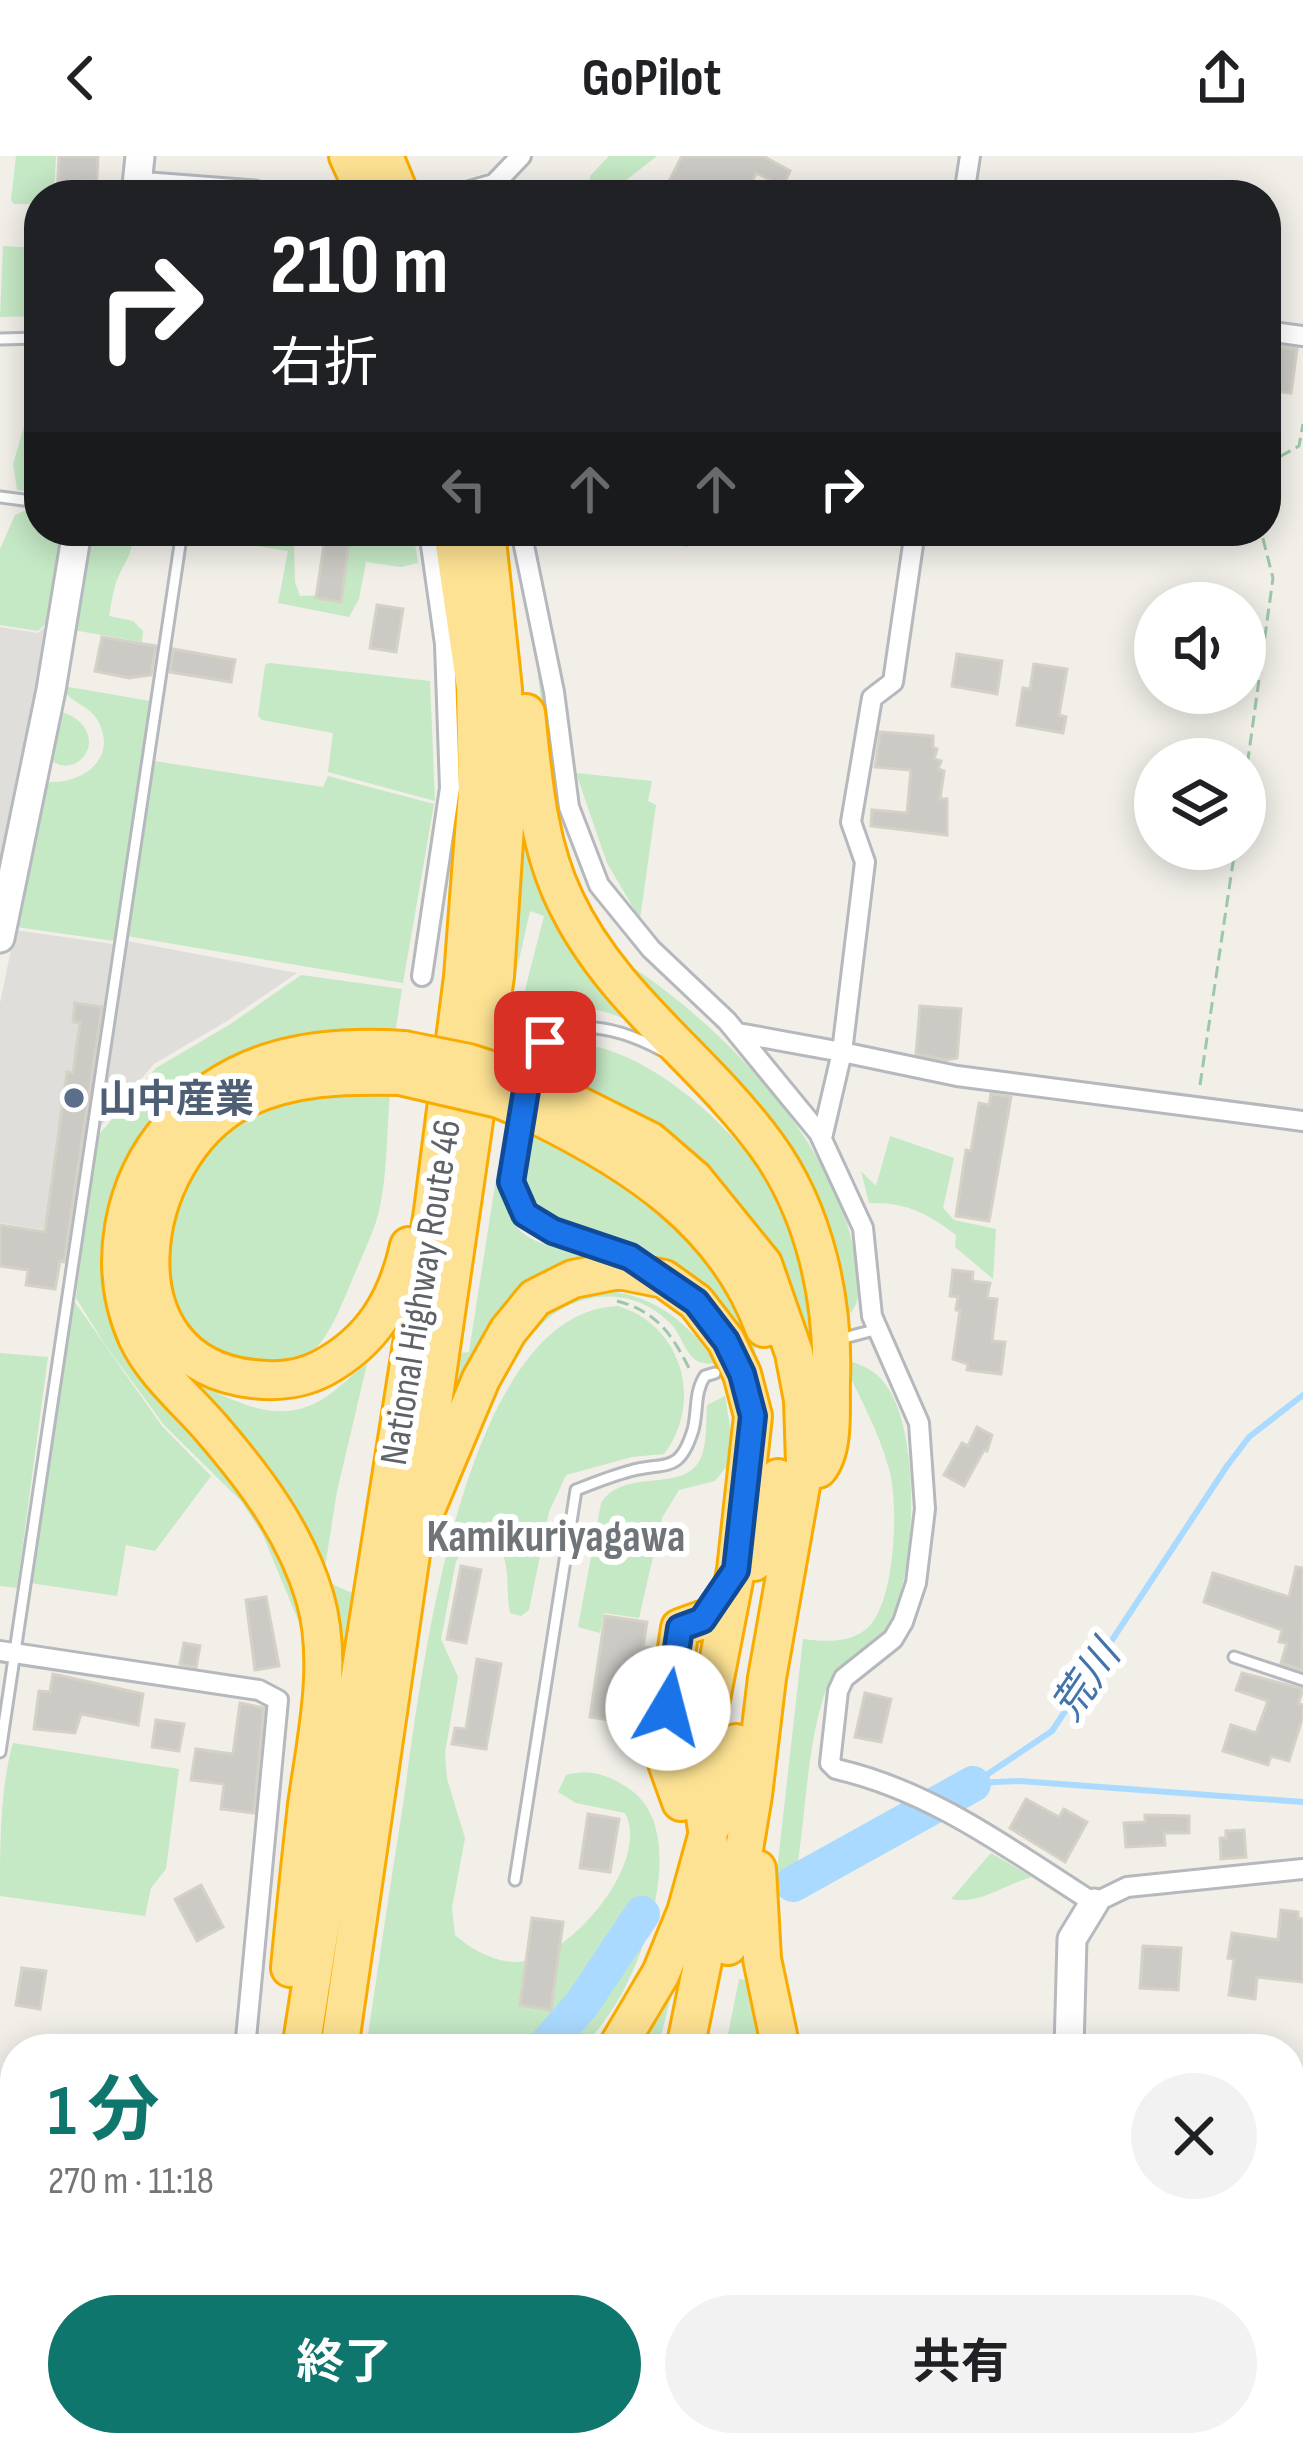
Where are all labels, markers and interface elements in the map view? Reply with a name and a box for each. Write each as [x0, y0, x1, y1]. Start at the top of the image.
icon: back [48, 45, 114, 111]
icon: share [1189, 45, 1255, 111]
text: GoPilot [582, 46, 721, 111]
text: 210 m [270, 216, 449, 317]
icon: right [72, 228, 228, 384]
text: 右折 [270, 332, 378, 397]
icon: left [431, 456, 497, 522]
icon: ahead [557, 456, 623, 522]
icon: ahead [683, 456, 749, 522]
icon: right [809, 456, 875, 522]
map controls [1134, 582, 1266, 870]
button: sound [1134, 582, 1266, 714]
button: layers [1134, 738, 1266, 870]
pin [494, 991, 596, 1093]
icon: arrive [512, 1009, 578, 1075]
place label: 山中産業 [98, 1077, 254, 1124]
marker: 山中産業 [61, 1085, 87, 1111]
street label: National Highway Route 46 [371, 1116, 472, 1468]
district label: Kamikuriyagawa [427, 1510, 685, 1565]
water label: 荒川 [1042, 1629, 1134, 1730]
position arrow [605, 1645, 731, 1771]
text: 1 分 [48, 2069, 159, 2156]
button: close [1131, 2073, 1257, 2199]
text: 270 m · 11:18 [48, 2158, 214, 2205]
button: 終了 [48, 2295, 641, 2433]
button: 共有 [665, 2295, 1257, 2433]

